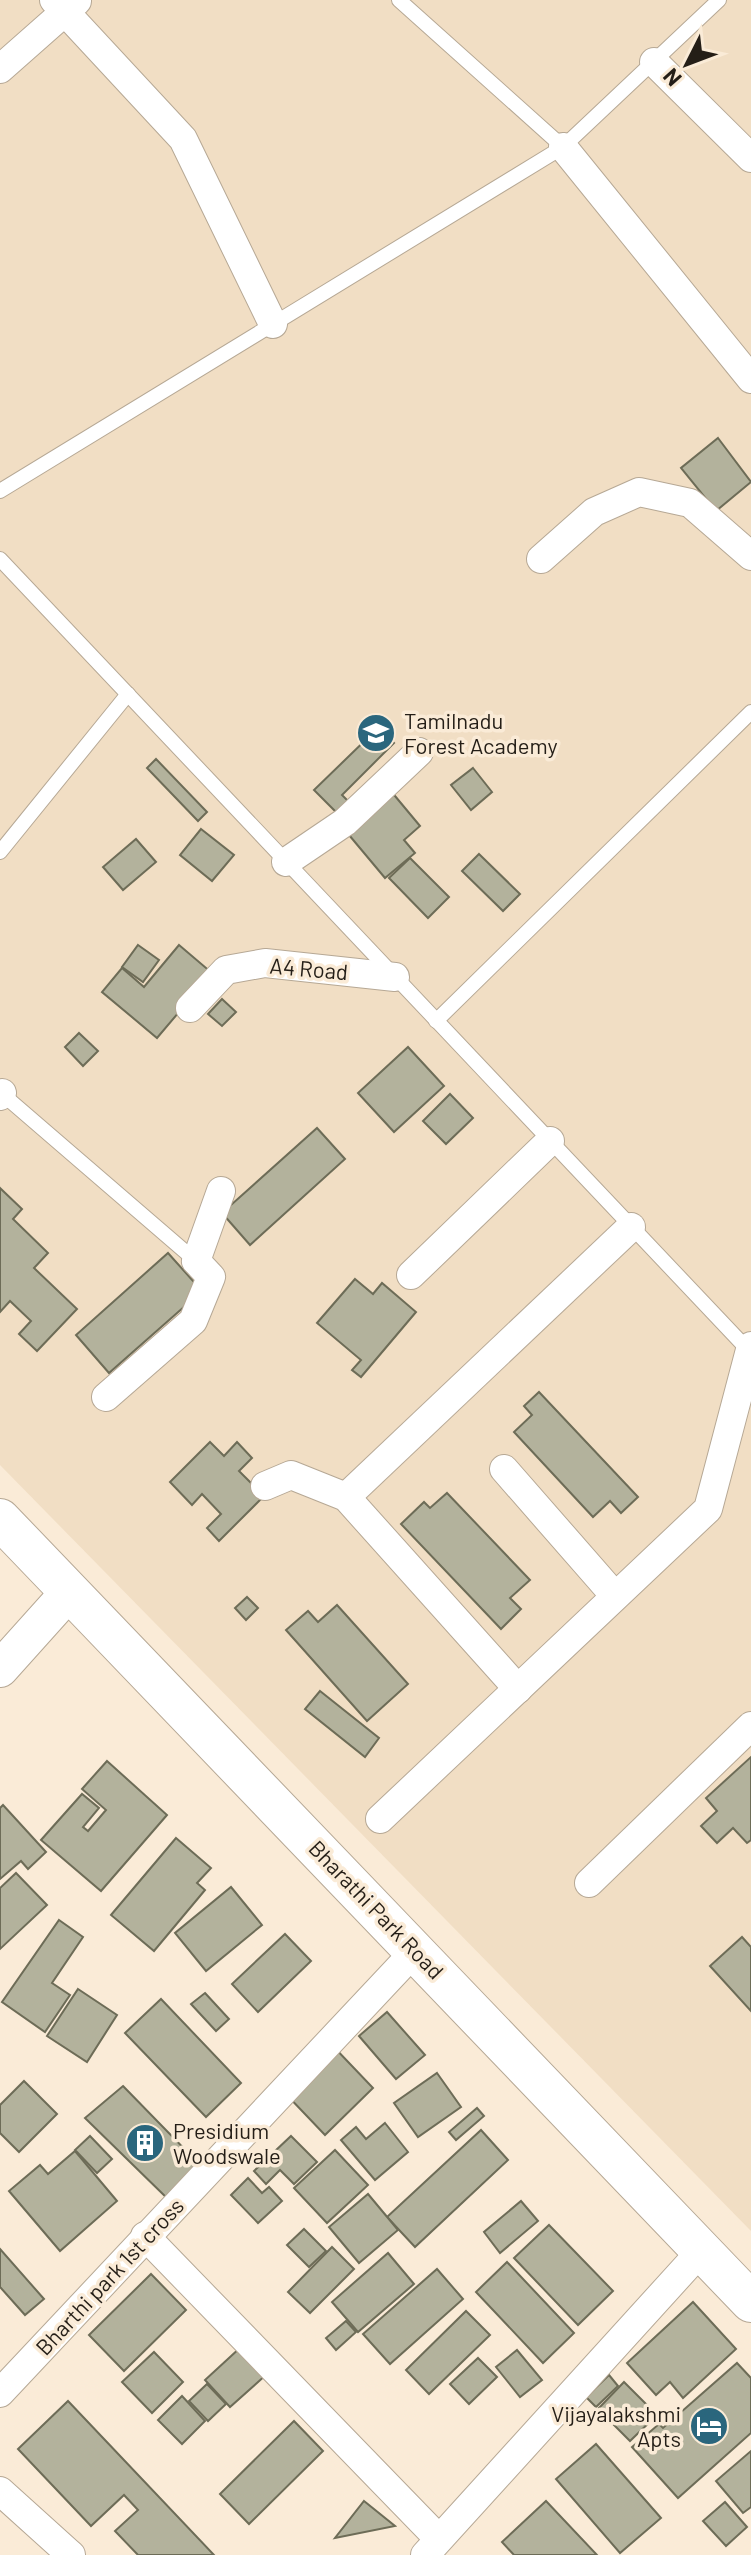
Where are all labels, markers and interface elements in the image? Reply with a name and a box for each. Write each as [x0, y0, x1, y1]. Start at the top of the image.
north arrow [647, 24, 727, 104]
text: N [657, 64, 686, 92]
place label: Tamilnadu Forest Academy [404, 707, 558, 758]
school or university icon: Tamilnadu Forest Academy [355, 712, 397, 754]
street label: A4 Road [269, 952, 349, 984]
street label: Bharathi Park Road [304, 1834, 450, 1984]
place label: Presidium Woodswale [173, 2117, 281, 2168]
building icon: Presidium Woodswale [124, 2122, 166, 2164]
street label: Bharthi park 1st cross [30, 2192, 188, 2360]
place label: Vijayalakshmi Apts [551, 2400, 681, 2451]
hotel icon: Vijayalakshmi Apts [688, 2405, 730, 2447]

